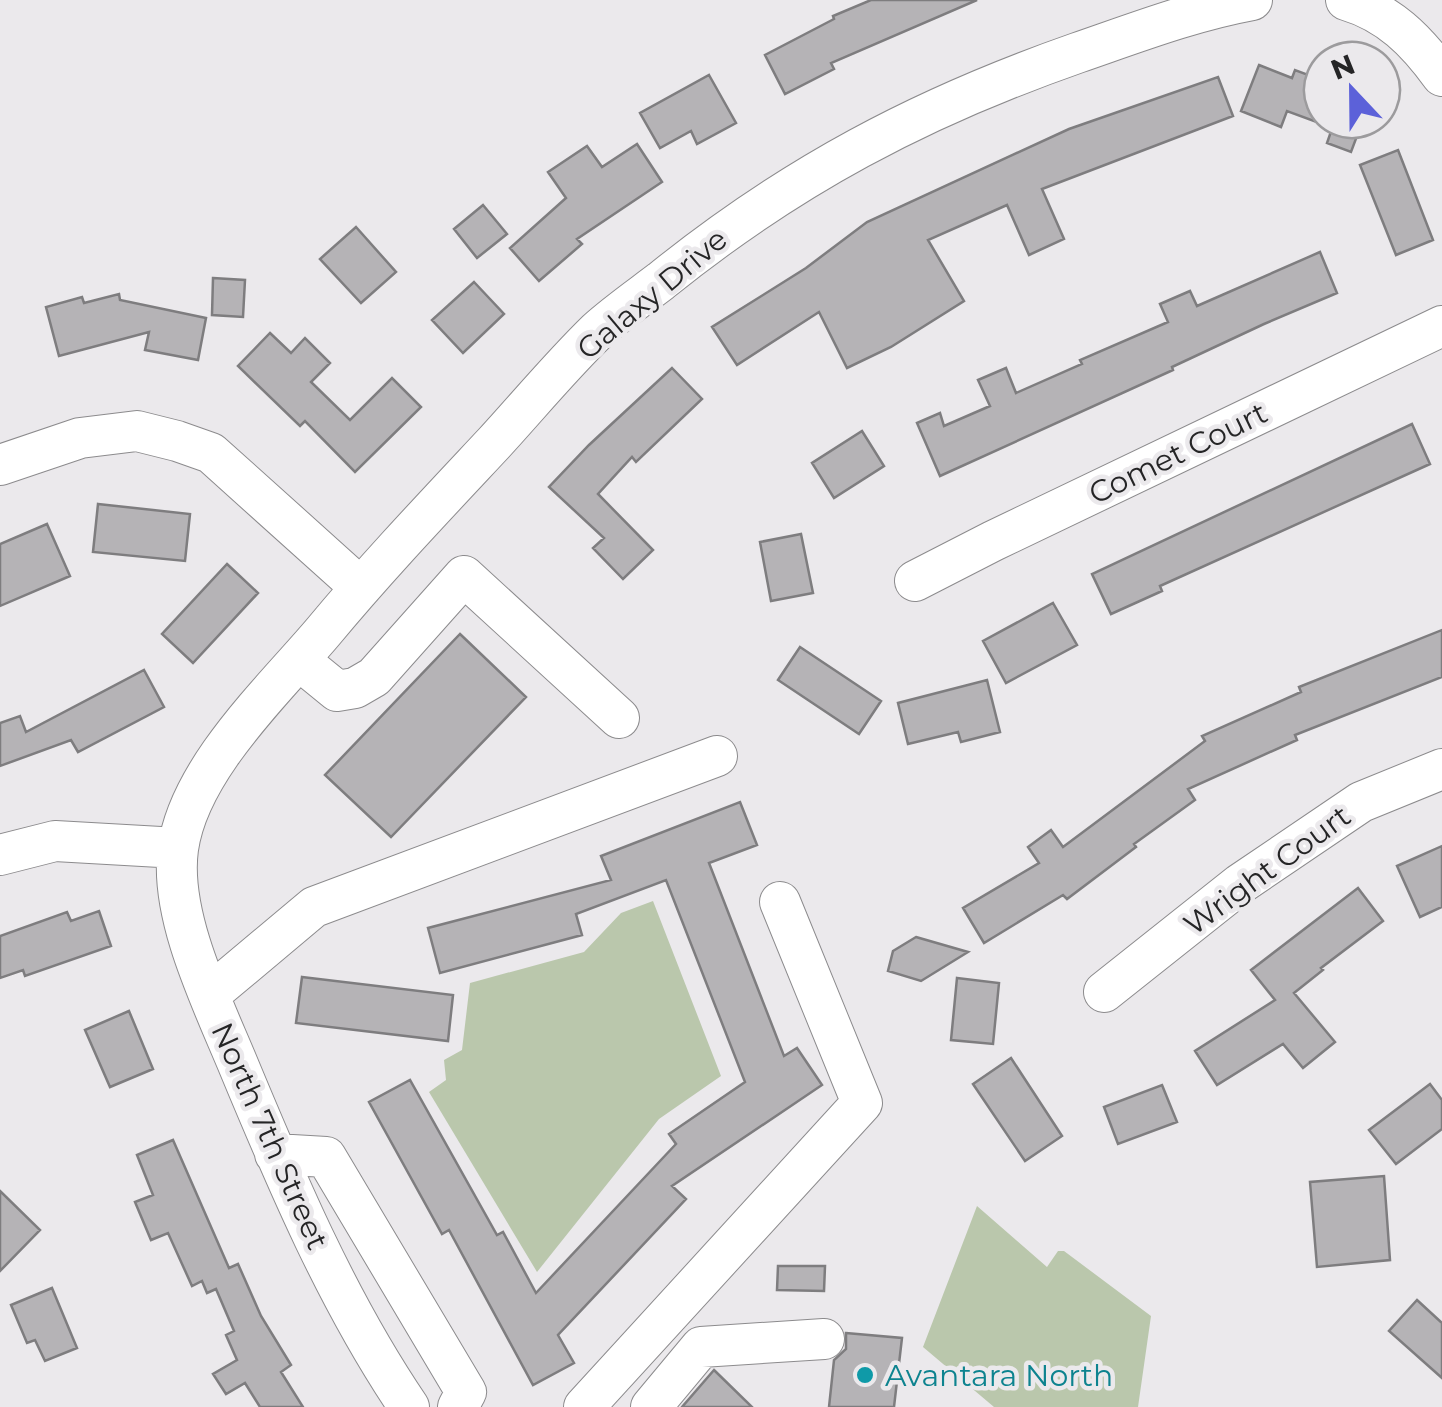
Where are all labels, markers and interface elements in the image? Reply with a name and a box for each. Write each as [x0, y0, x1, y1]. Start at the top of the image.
north arrow [1302, 40, 1402, 140]
text: N [1326, 47, 1359, 87]
street label: Galaxy Drive [569, 220, 735, 368]
street label: Comet Court [1083, 394, 1273, 512]
street label: Wright Court [1176, 797, 1358, 943]
street label: North 7th Street [203, 1017, 337, 1255]
place label: Avantara North [885, 1357, 1113, 1394]
marker: Avantara North [854, 1364, 876, 1386]

